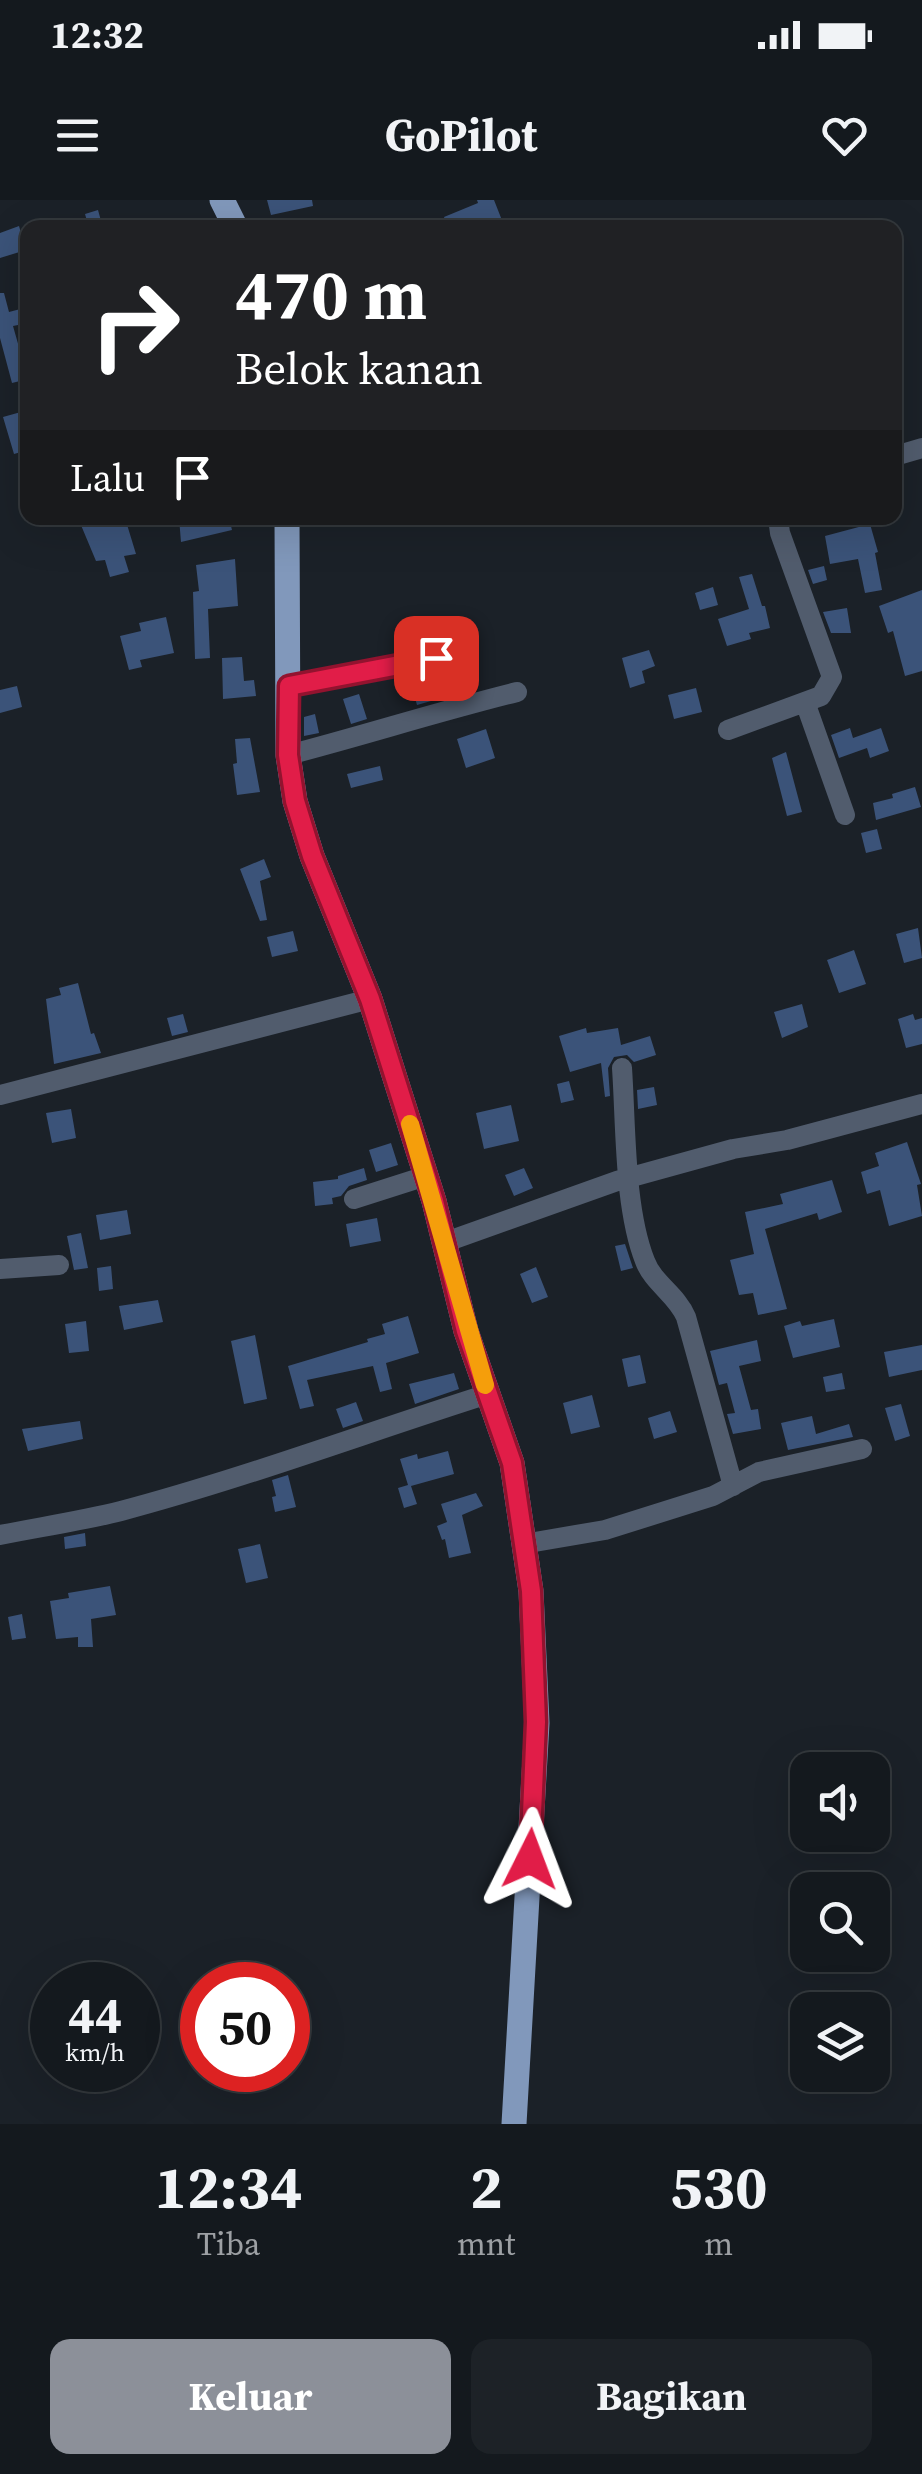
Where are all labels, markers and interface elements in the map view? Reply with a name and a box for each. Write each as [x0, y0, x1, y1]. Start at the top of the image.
text: 12:32 [50, 9, 144, 61]
text: GoPilot [385, 104, 537, 166]
icon: menu [50, 108, 105, 163]
icon: heart [817, 108, 872, 163]
text: 470 m [235, 246, 427, 342]
icon: right [70, 260, 200, 390]
text: Belok kanan [235, 337, 483, 399]
icon: arrive [165, 450, 220, 505]
text: Lalu [70, 452, 145, 504]
pin [394, 616, 479, 701]
icon: arrive [409, 631, 464, 686]
map controls [790, 1752, 890, 2092]
button: sound [790, 1752, 890, 1852]
position arrow [478, 1807, 582, 1911]
button: search [790, 1872, 890, 1972]
speed limit sign: 50 [180, 1962, 310, 2092]
text: 44 [68, 1980, 122, 2049]
button: layers [790, 1992, 890, 2092]
text: km/h [65, 2035, 125, 2069]
text: 12:34 [154, 2146, 303, 2228]
text: 2 [470, 2146, 503, 2228]
text: 530 [670, 2146, 768, 2228]
text: Tiba [197, 2222, 260, 2266]
text: mnt [457, 2222, 516, 2266]
text: m [704, 2222, 733, 2266]
button: Keluar [50, 2339, 451, 2454]
button: Bagikan [471, 2339, 872, 2454]

